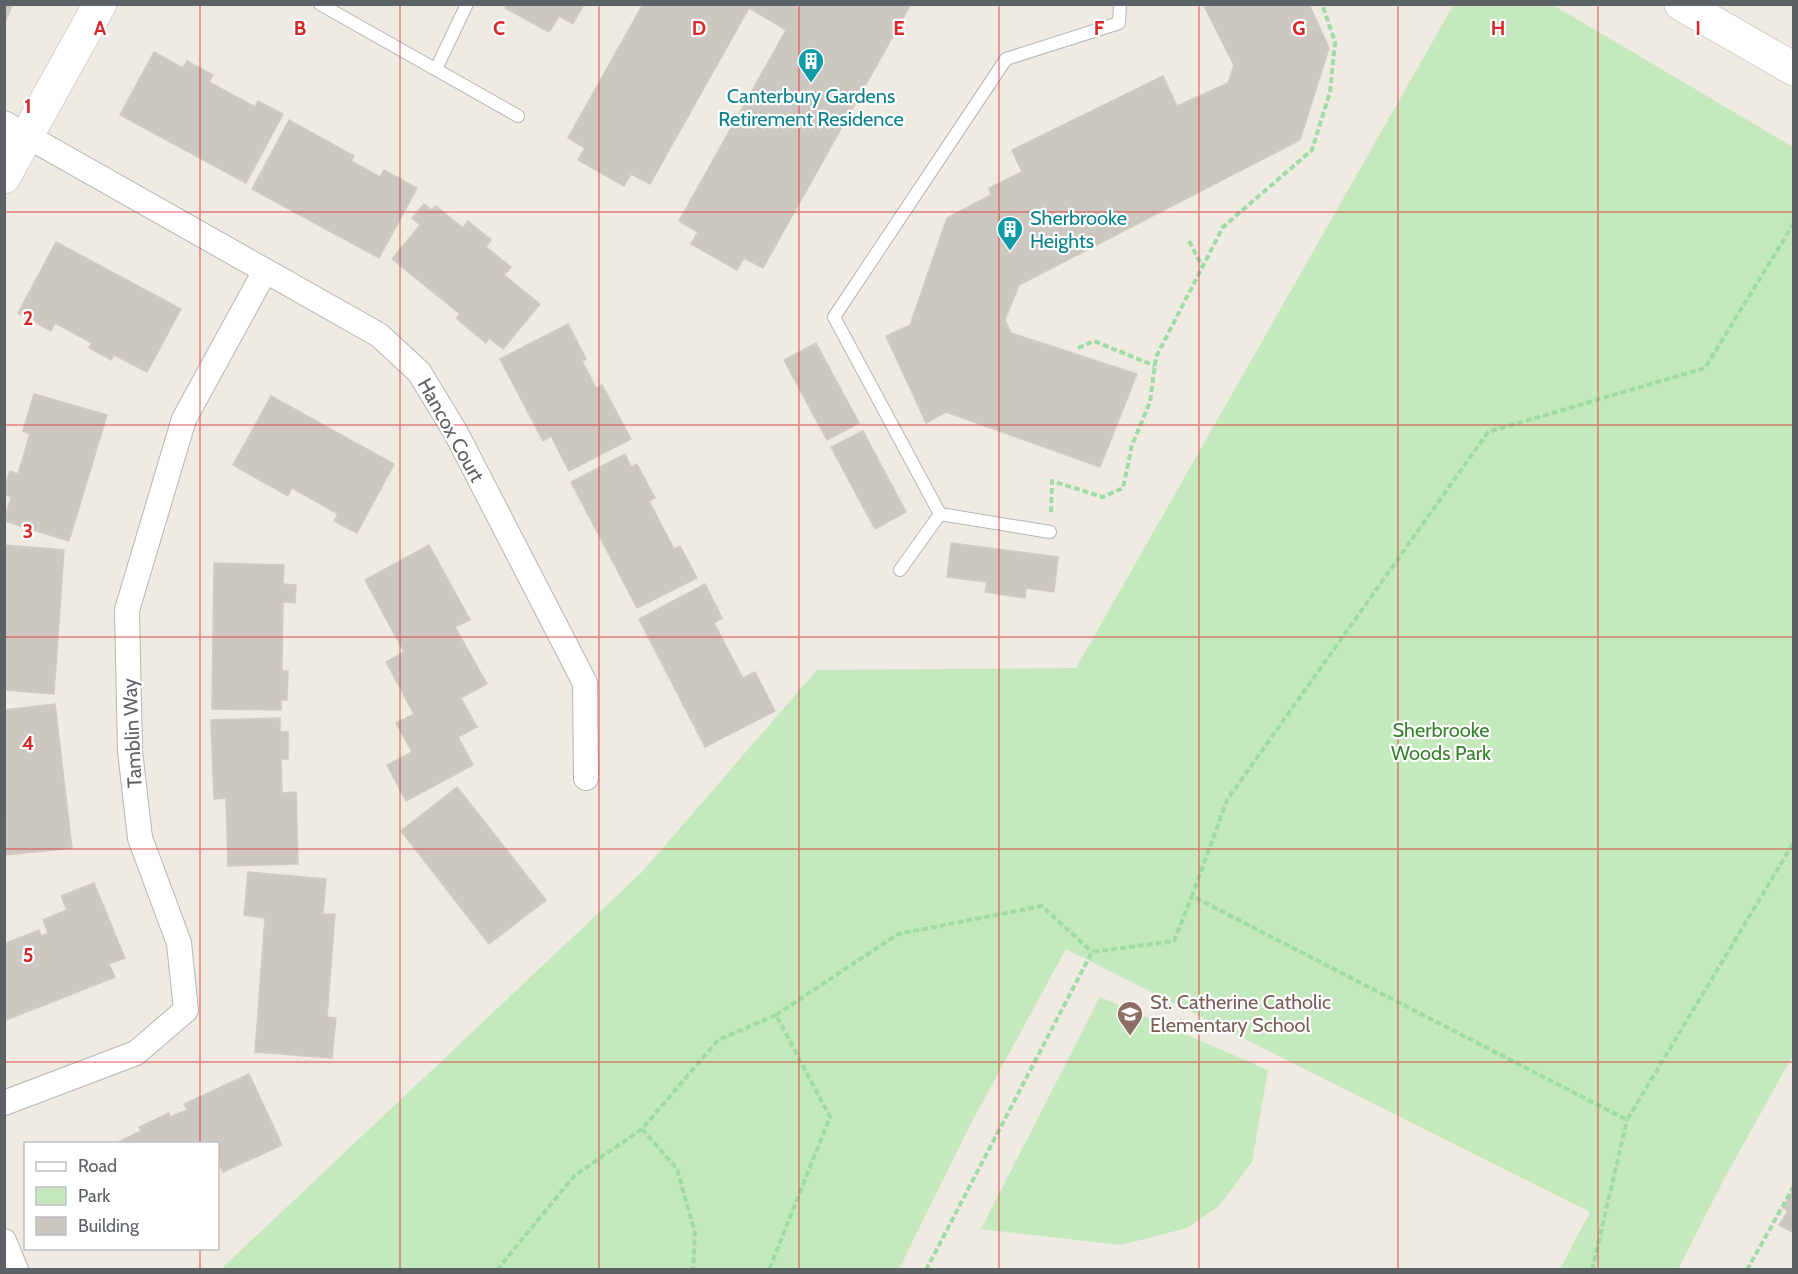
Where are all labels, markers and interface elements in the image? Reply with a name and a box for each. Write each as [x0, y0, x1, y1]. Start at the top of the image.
text: A [94, 16, 107, 40]
text: B [294, 16, 306, 40]
text: C [493, 16, 505, 40]
text: D [692, 16, 706, 40]
text: E [893, 16, 905, 40]
text: F [1094, 16, 1105, 40]
text: G [1292, 16, 1306, 40]
text: H [1491, 16, 1505, 40]
text: I [1695, 16, 1701, 40]
building icon: Canterbury Gardens Retirement Residence [796, 46, 826, 84]
place label: Canterbury Gardens Retirement Residence [718, 84, 904, 131]
text: 1 [24, 94, 32, 118]
place label: Sherbrooke Heights [1030, 206, 1127, 253]
building icon: Sherbrooke Heights [995, 214, 1025, 252]
text: 2 [23, 306, 33, 330]
street label: Hancox Court [413, 374, 489, 486]
text: 3 [23, 519, 33, 543]
street label: Tamblin Way [117, 678, 147, 788]
park label: Sherbrooke Woods Park [1391, 718, 1491, 765]
text: 4 [22, 731, 34, 755]
text: 5 [23, 943, 33, 967]
place label: St. Catherine Catholic Elementary School [1150, 990, 1331, 1037]
school or university icon: St. Catherine Catholic Elementary School [1115, 999, 1145, 1037]
legend [24, 1142, 219, 1250]
text: Road [78, 1155, 117, 1177]
text: Park [78, 1185, 111, 1207]
text: Building [78, 1215, 140, 1237]

